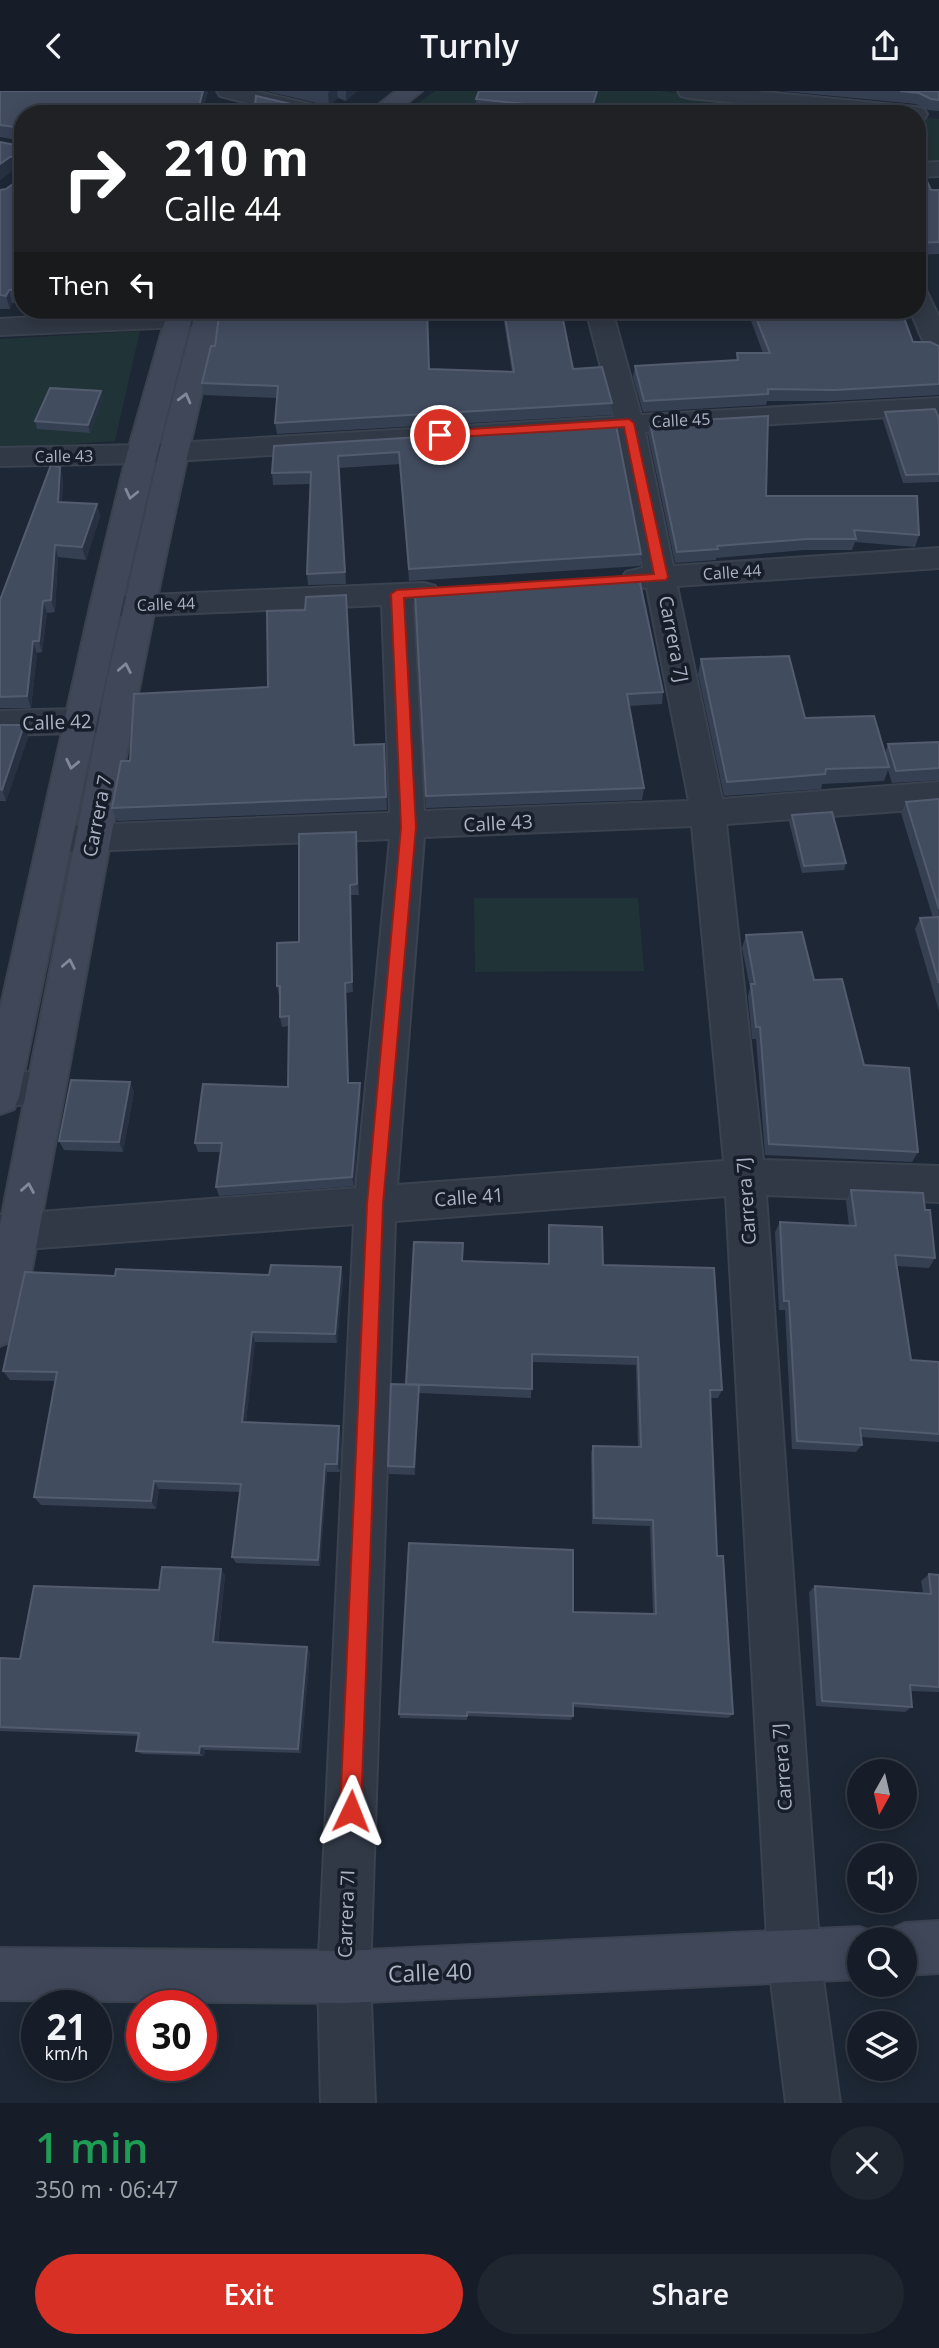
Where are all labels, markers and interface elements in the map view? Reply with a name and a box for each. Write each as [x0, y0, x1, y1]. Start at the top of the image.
text: Turnly [420, 24, 519, 67]
icon: back [35, 27, 73, 65]
icon: share [866, 27, 904, 65]
text: 210 m [164, 124, 309, 190]
icon: right [49, 133, 140, 224]
text: Calle 44 [164, 187, 281, 230]
icon: left [124, 266, 162, 304]
text: Then [49, 267, 110, 303]
one-way arrow [177, 392, 191, 404]
pin [410, 405, 470, 465]
street label: Calle 45 [651, 407, 711, 433]
icon: arrive [421, 416, 459, 454]
street label: Calle 43 [35, 444, 93, 468]
one-way arrow [125, 488, 140, 500]
street label: Calle 44 [702, 559, 762, 585]
street label: Calle 44 [136, 592, 196, 616]
street label: Carrera 7J [653, 593, 695, 685]
one-way arrow [116, 662, 131, 674]
street label: Calle 42 [22, 708, 92, 736]
one-way arrow [66, 758, 80, 770]
street label: Carrera 7 [76, 773, 118, 859]
street label: Calle 43 [463, 808, 533, 838]
one-way arrow [61, 958, 76, 970]
street label: Carrera 7J [730, 1156, 762, 1246]
one-way arrow [20, 1182, 35, 1193]
street label: Calle 41 [433, 1182, 505, 1212]
street label: Carrera 7J [766, 1722, 798, 1812]
north arrow [847, 1759, 917, 1829]
map controls [847, 1759, 917, 2081]
position arrow [314, 1774, 388, 1848]
button: sound [847, 1843, 917, 1913]
street label: Carrera 7I [331, 1869, 361, 1959]
button: search [847, 1927, 917, 1997]
street label: Calle 40 [387, 1955, 473, 1989]
speed limit sign: 30 [126, 1990, 217, 2081]
text: 21 [46, 2003, 87, 2050]
button: layers [847, 2011, 917, 2081]
text: km/h [45, 2041, 88, 2065]
text: 1 min [35, 2118, 148, 2175]
button: close [830, 2126, 904, 2200]
text: 350 m · 06:47 [35, 2173, 178, 2205]
button: Exit [35, 2254, 463, 2334]
button: Share [477, 2254, 904, 2334]

